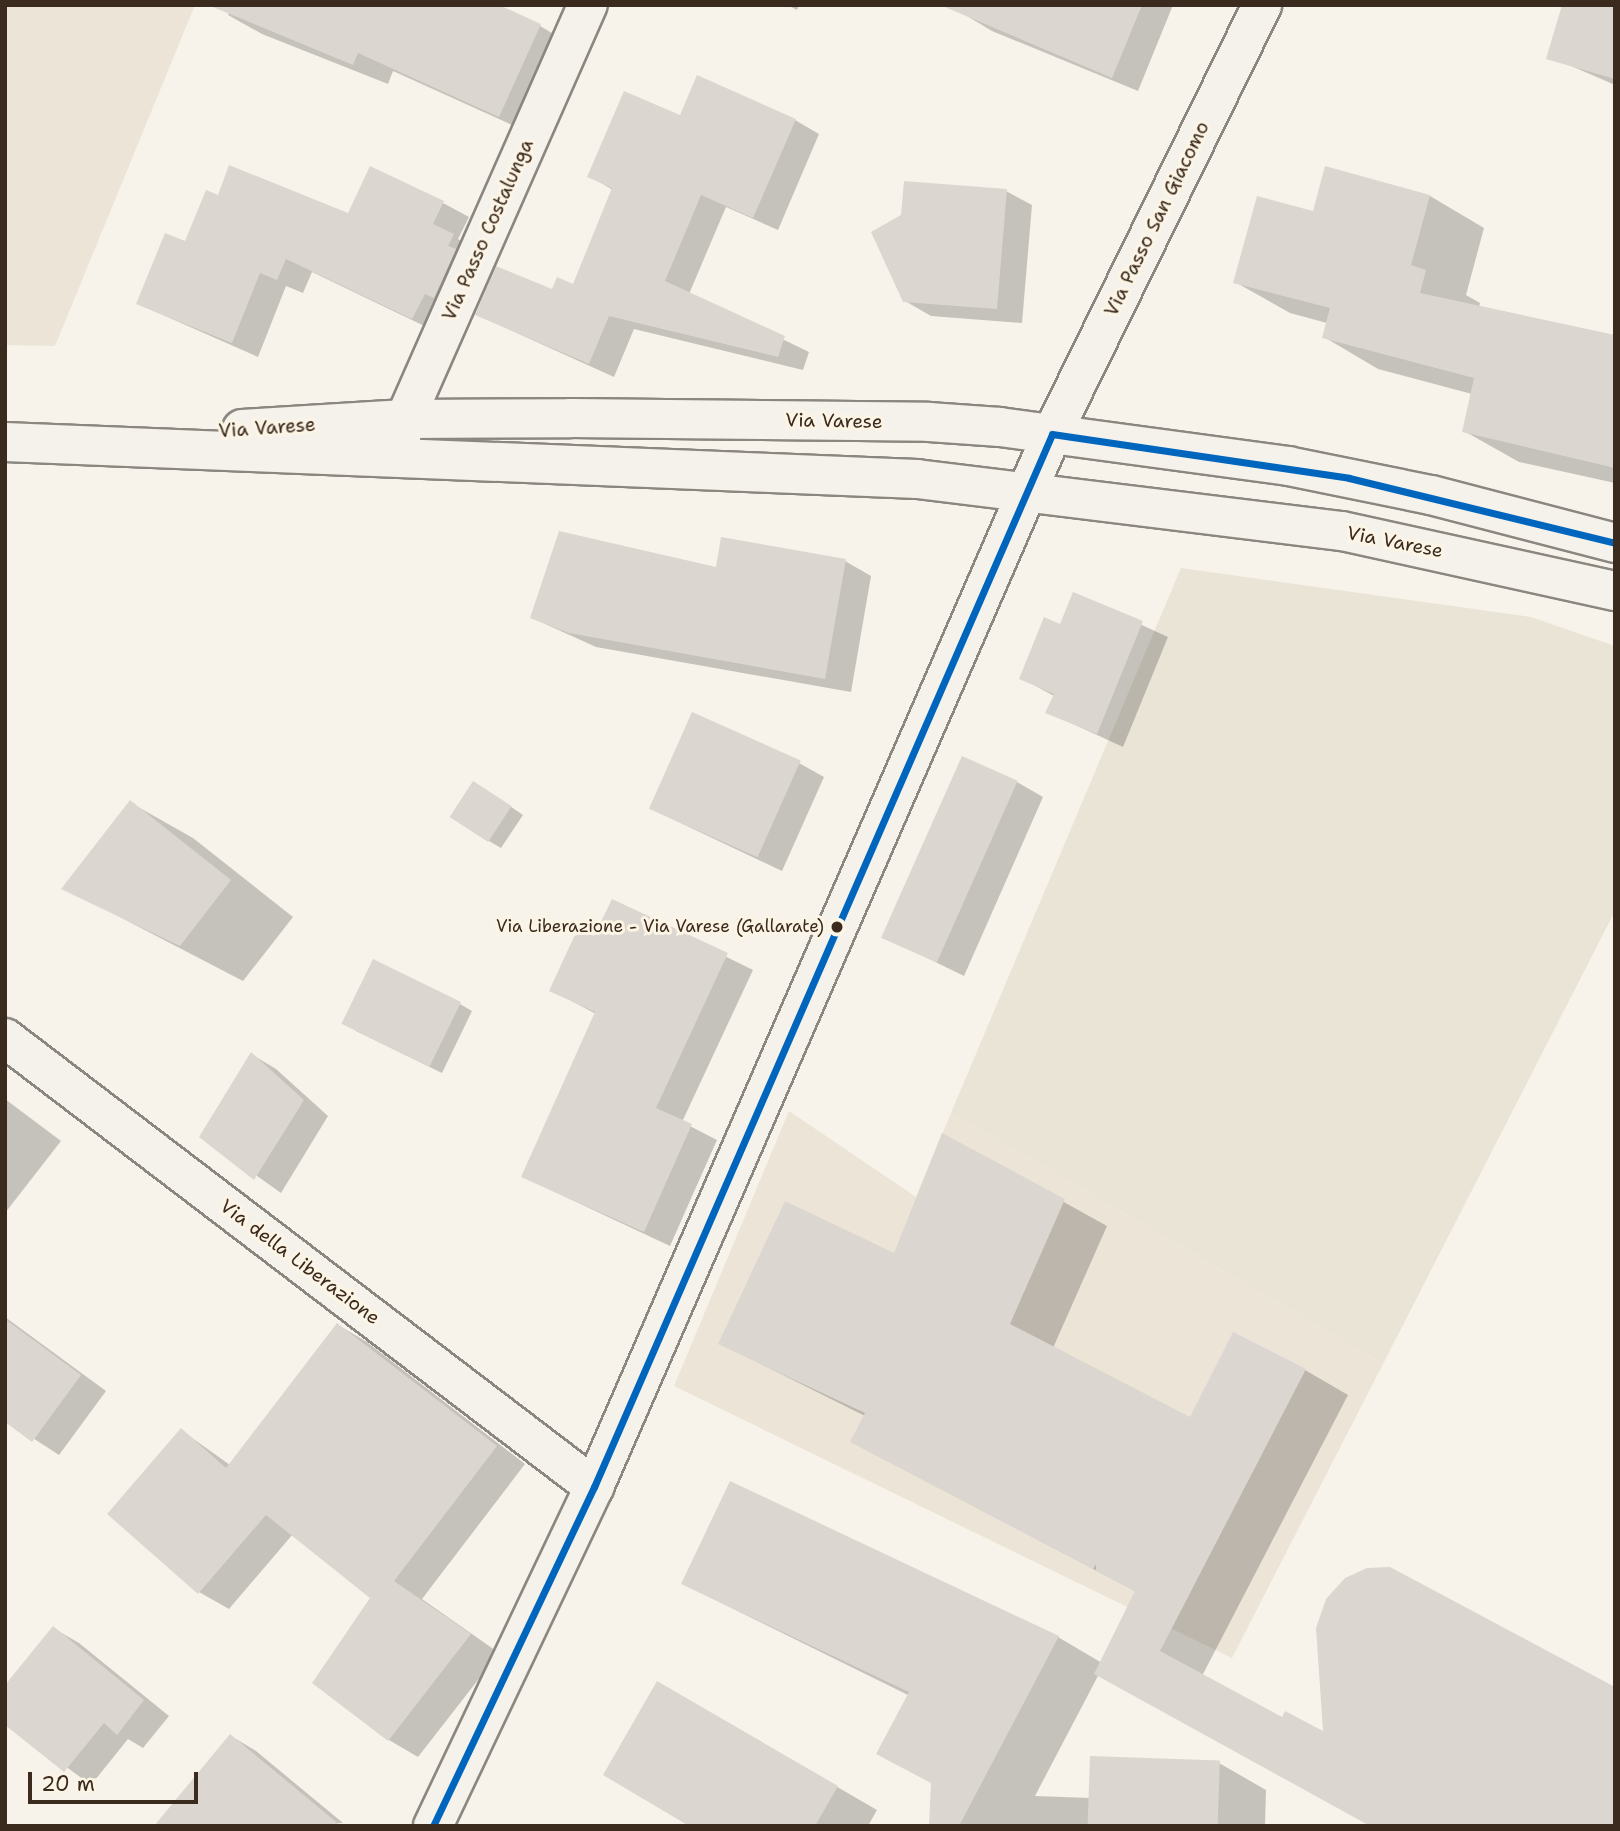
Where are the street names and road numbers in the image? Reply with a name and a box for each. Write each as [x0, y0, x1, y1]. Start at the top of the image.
street label: Via Passo San Giacomo [1100, 118, 1214, 320]
street label: Via Passo Costalunga [438, 136, 538, 324]
street label: Via Varese [785, 409, 883, 433]
street label: Via Varese [218, 413, 316, 443]
street label: Via Varese [1345, 522, 1445, 562]
street label: Via della Liberazione [216, 1194, 384, 1330]

